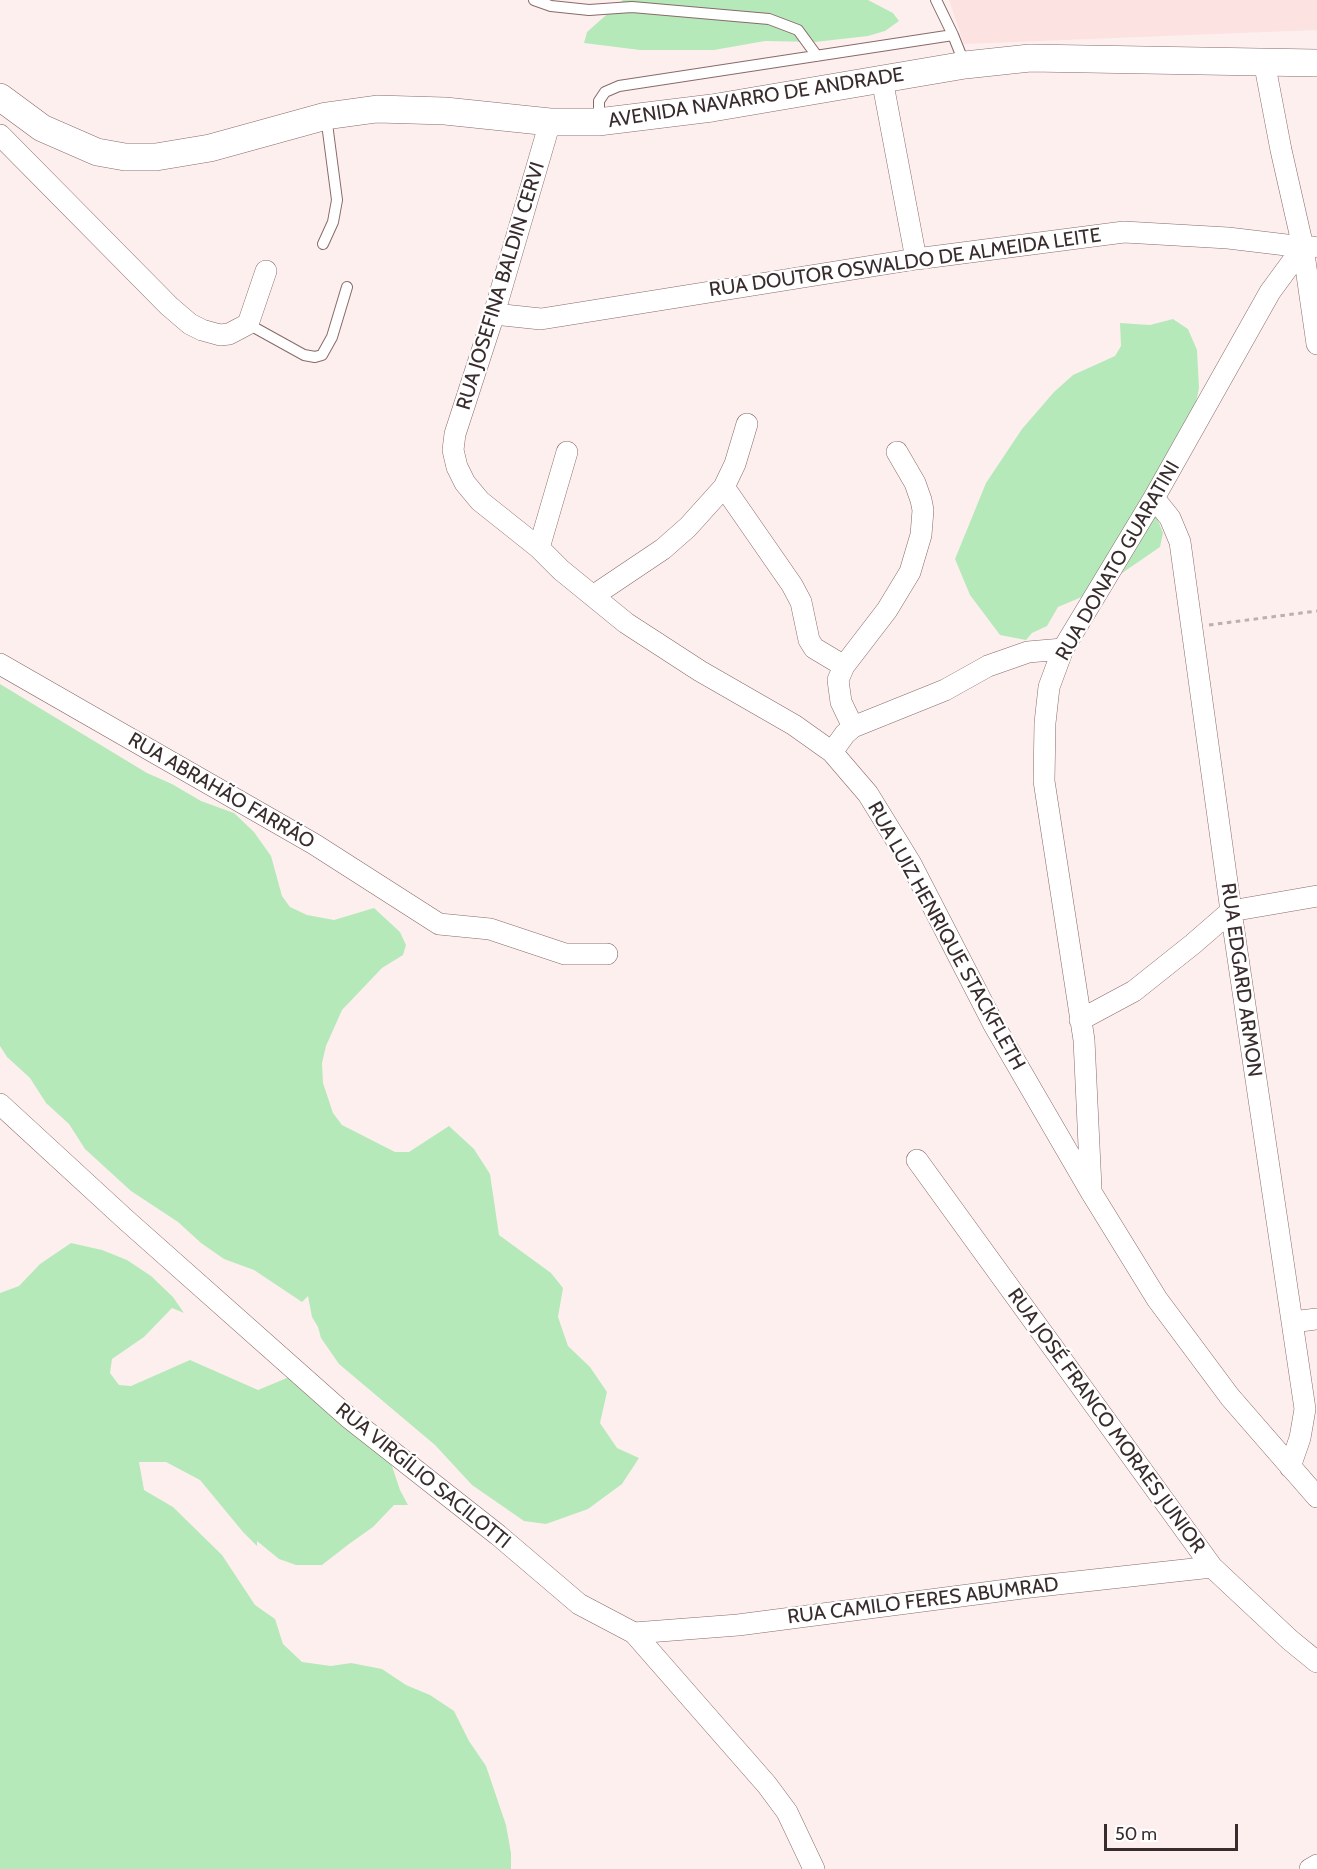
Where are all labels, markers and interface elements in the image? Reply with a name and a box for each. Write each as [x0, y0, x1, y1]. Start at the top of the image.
street label: AVENIDA NAVARRO DE ANDRADE [606, 63, 906, 133]
street label: RUA JOSEFINA BALDIN CERVI [452, 159, 550, 413]
street label: RUA DOUTOR OSWALDO DE ALMEIDA LEITE [708, 224, 1102, 302]
street label: RUA DONATO GUARATINI [1051, 457, 1185, 665]
street label: RUA ABRAHÃO FARRÃO [124, 728, 318, 854]
street label: RUA LUIZ HENRIQUE STACKFLETH [862, 798, 1030, 1074]
street label: RUA EDGARD ARMON [1216, 882, 1266, 1078]
street label: RUA JOSÉ FRANCO MORAES JUNIOR [1002, 1284, 1210, 1558]
street label: RUA VIRGÍLIO SACILOTTI [331, 1398, 515, 1554]
street label: RUA CAMILO FERES ABUMRAD [786, 1572, 1060, 1630]
scale bar [1107, 1812, 1240, 1850]
text: 50 m [1115, 1823, 1157, 1845]

